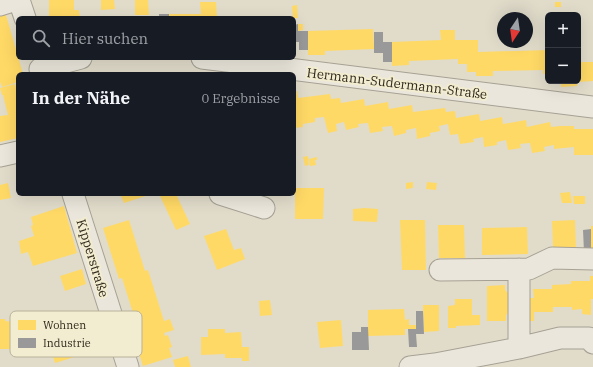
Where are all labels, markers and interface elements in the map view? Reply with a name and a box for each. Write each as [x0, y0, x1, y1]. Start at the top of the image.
north arrow [497, 12, 533, 48]
map controls [545, 12, 581, 84]
button: + [545, 12, 581, 48]
search box [16, 16, 296, 60]
icon: search [30, 27, 52, 49]
text: Hier suchen [62, 29, 148, 48]
button: − [545, 48, 581, 84]
street label: Hermann-Sudermann-Straße [306, 64, 488, 103]
text: In der Nähe [32, 87, 130, 109]
text: 0 Ergebnisse [201, 90, 280, 107]
street label: Kipperstraße [73, 217, 113, 299]
legend [10, 311, 142, 357]
text: Wohnen [43, 318, 86, 332]
text: Industrie [43, 336, 91, 350]

